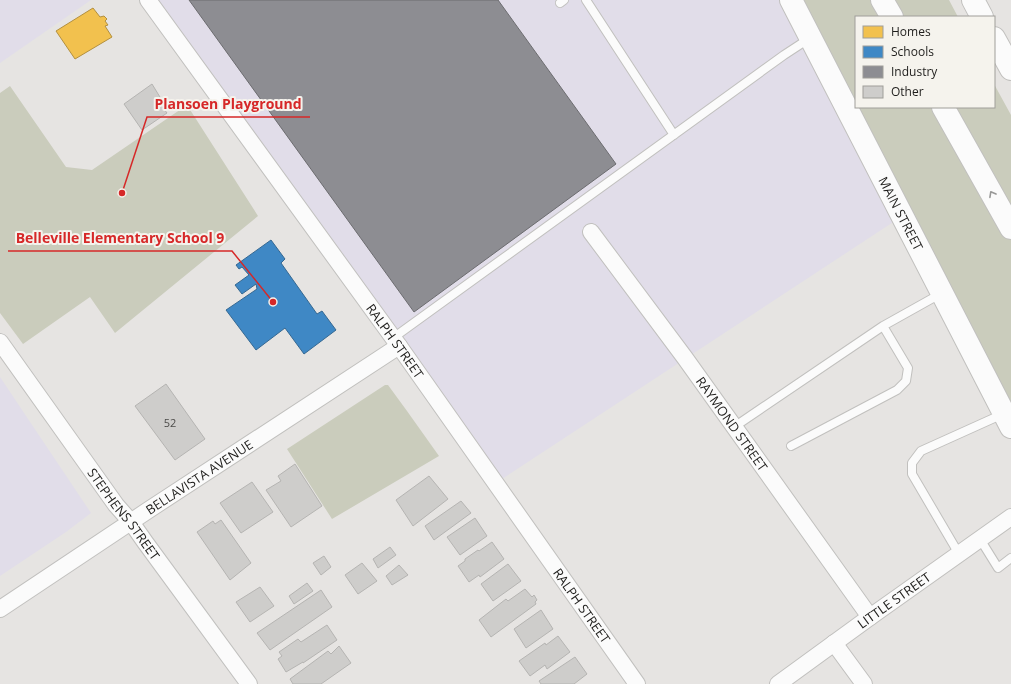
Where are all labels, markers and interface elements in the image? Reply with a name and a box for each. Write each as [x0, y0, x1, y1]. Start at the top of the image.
legend [855, 16, 995, 108]
text: Homes [891, 23, 931, 40]
text: Schools [891, 43, 934, 60]
text: Industry [891, 63, 938, 80]
text: Other [891, 83, 924, 100]
callout: Plansoen Playground [147, 91, 310, 117]
text: Plansoen Playground [154, 94, 302, 113]
street label: MAIN STREET [874, 173, 928, 254]
one-way arrow [989, 191, 996, 198]
callout: Belleville Elementary School 9 [8, 225, 232, 251]
text: Belleville Elementary School 9 [16, 228, 224, 247]
street label: RALPH STREET [362, 300, 428, 383]
street label: RAYMOND STREET [692, 373, 772, 475]
house number: 52 [164, 415, 176, 430]
street label: BELLAVISTA AVENUE [142, 435, 256, 519]
street label: STEPHENS STREET [84, 464, 165, 564]
street label: RALPH STREET [549, 565, 615, 647]
street label: LITTLE STREET [853, 567, 935, 632]

